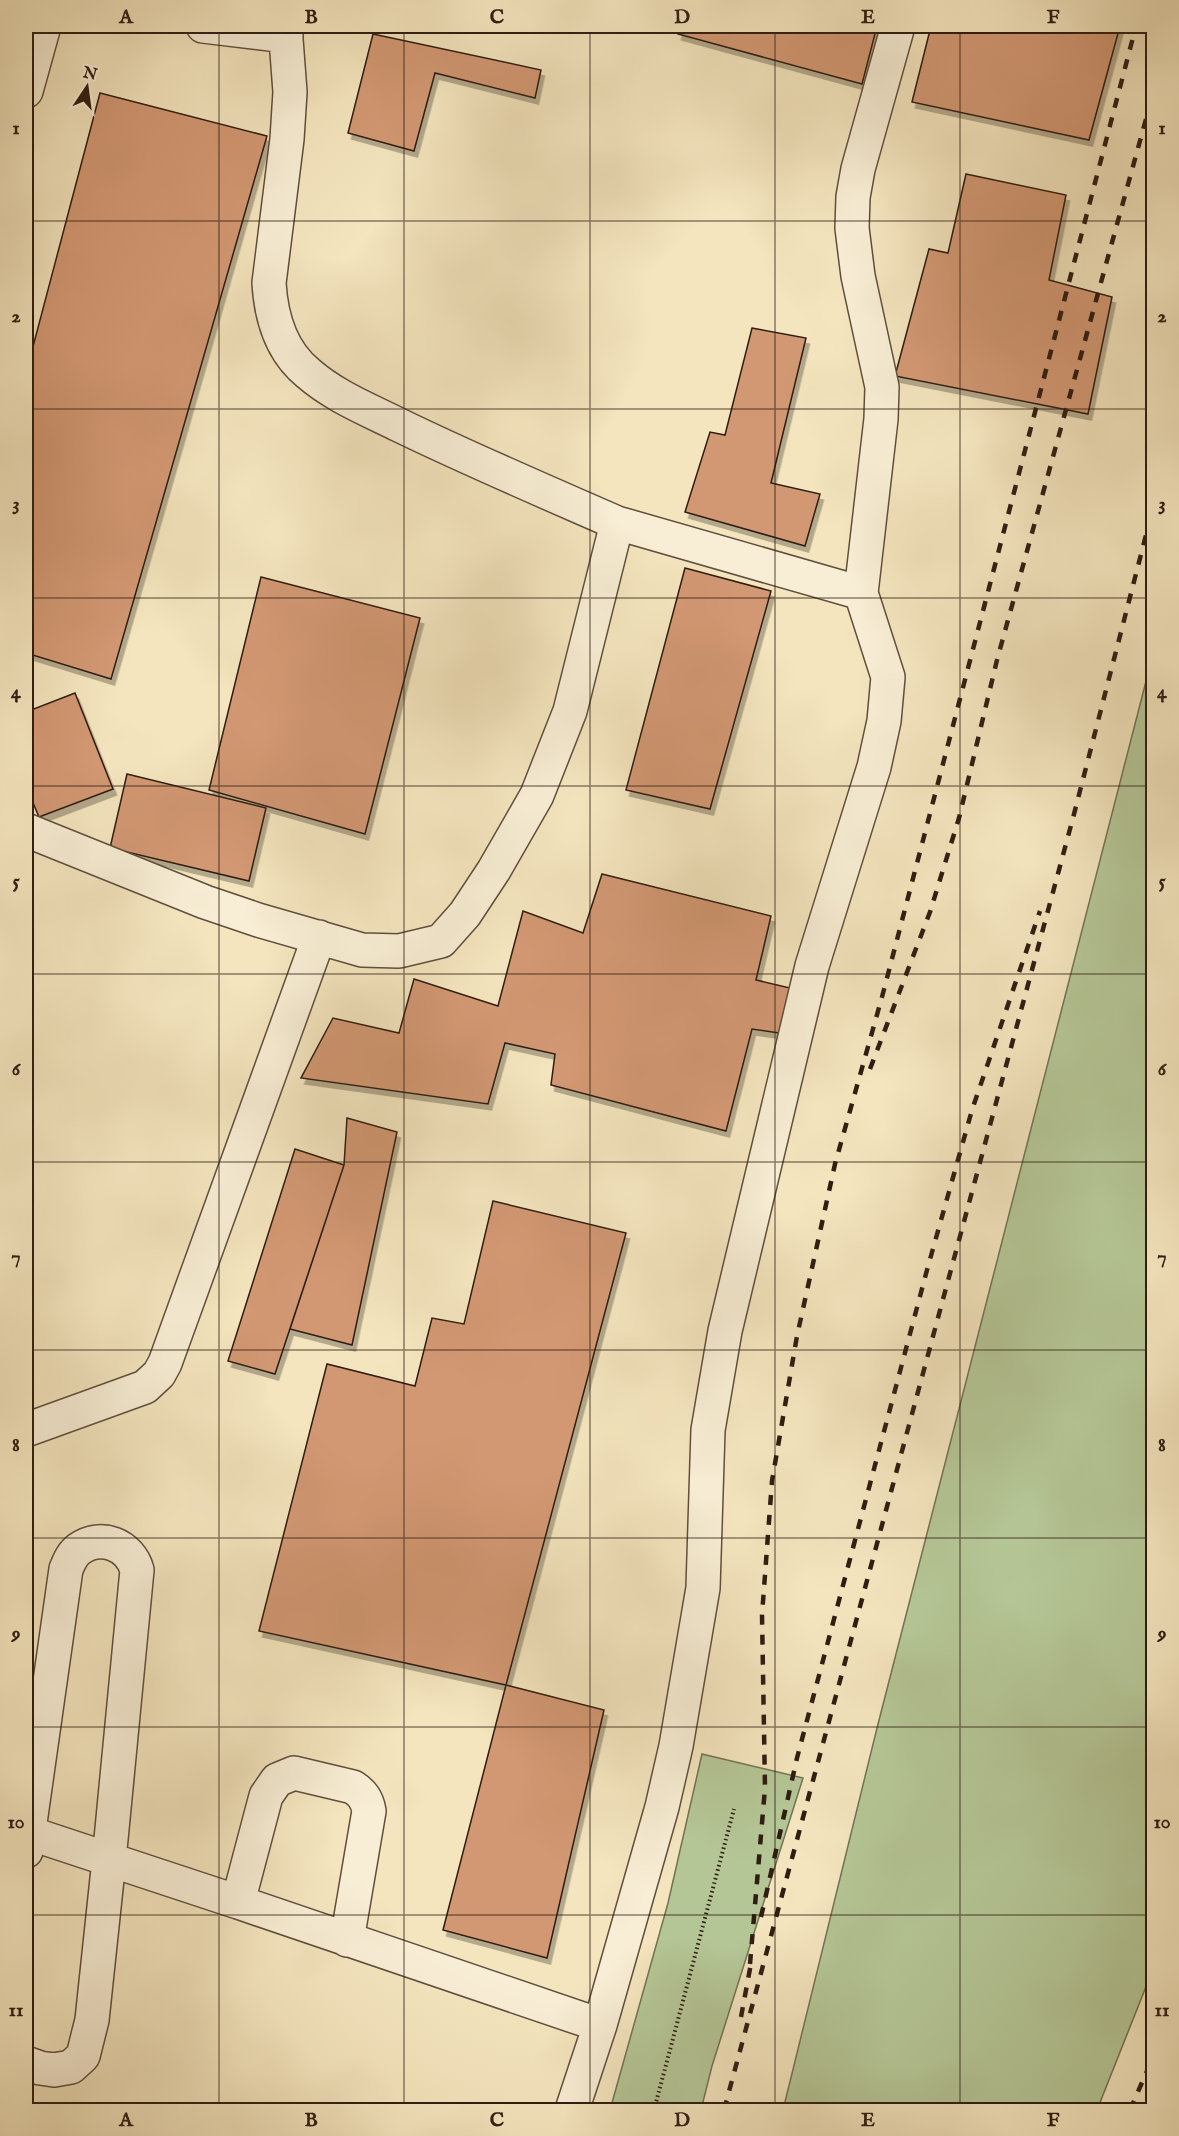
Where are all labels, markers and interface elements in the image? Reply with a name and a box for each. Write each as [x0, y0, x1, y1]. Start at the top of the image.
text: A [118, 5, 134, 30]
text: B [304, 5, 318, 30]
text: C [490, 5, 504, 30]
text: D [674, 5, 690, 30]
text: E [861, 5, 875, 30]
text: F [1047, 5, 1060, 30]
north arrow [57, 57, 117, 117]
text: N [80, 63, 99, 86]
text: 1 [12, 116, 20, 141]
text: 1 [1158, 116, 1166, 141]
text: 2 [11, 304, 21, 329]
text: 2 [1157, 304, 1167, 329]
text: 3 [12, 492, 20, 517]
text: 3 [1158, 492, 1166, 517]
text: 4 [11, 680, 22, 705]
text: 4 [1157, 680, 1168, 705]
text: 5 [12, 869, 20, 894]
text: 5 [1158, 869, 1166, 894]
text: 6 [12, 1057, 22, 1082]
text: 6 [1158, 1057, 1168, 1082]
text: 7 [11, 1245, 21, 1270]
text: 7 [1157, 1245, 1167, 1270]
text: 8 [12, 1433, 20, 1458]
text: 8 [1158, 1433, 1166, 1458]
text: 9 [11, 1621, 21, 1646]
text: 9 [1157, 1621, 1167, 1646]
text: 10 [7, 1810, 25, 1835]
text: 10 [1153, 1810, 1171, 1835]
text: 11 [9, 1998, 23, 2023]
text: 11 [1155, 1998, 1169, 2023]
text: A [118, 2108, 134, 2133]
text: B [304, 2108, 318, 2133]
text: C [490, 2108, 504, 2133]
text: D [674, 2108, 690, 2133]
text: E [861, 2108, 875, 2133]
text: F [1047, 2108, 1060, 2133]

